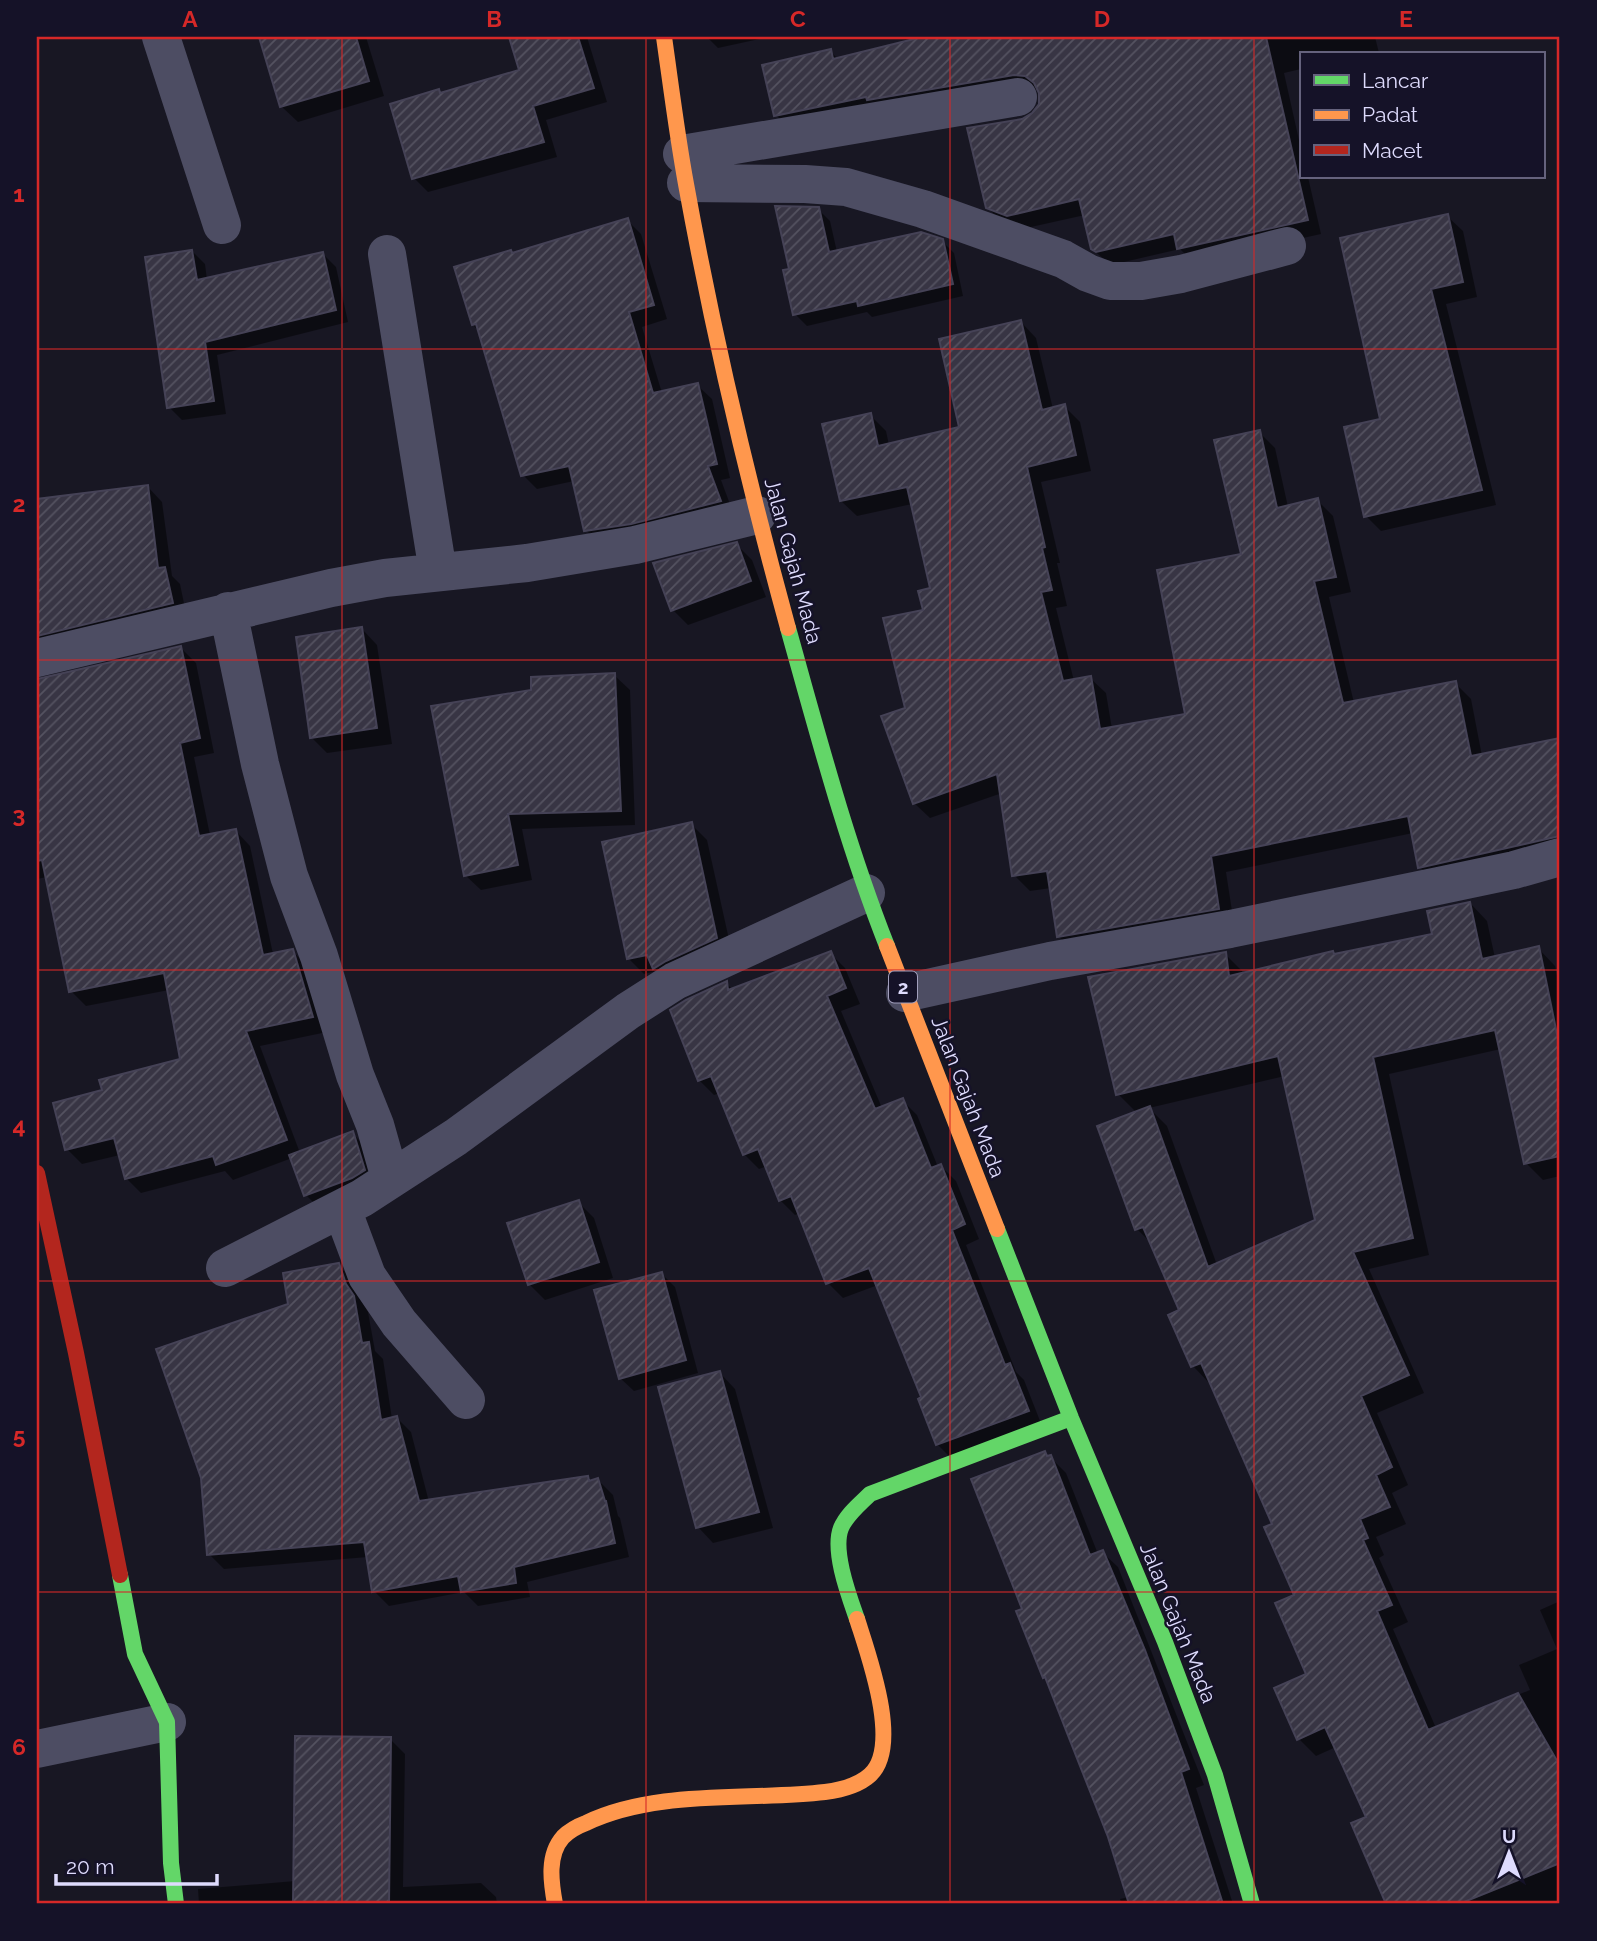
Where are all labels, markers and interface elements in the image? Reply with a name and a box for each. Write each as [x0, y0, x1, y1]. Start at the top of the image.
text: A [182, 5, 198, 32]
text: B [486, 5, 502, 32]
text: C [790, 5, 806, 32]
text: D [1094, 5, 1110, 32]
text: E [1399, 5, 1413, 32]
legend [1300, 52, 1544, 178]
text: Lancar [1362, 68, 1429, 93]
text: Padat [1362, 102, 1418, 127]
text: Macet [1362, 138, 1422, 163]
text: 1 [13, 180, 25, 207]
street label: Jalan Gajah Mada [759, 475, 828, 647]
text: 2 [13, 490, 25, 517]
text: 3 [13, 801, 25, 828]
road number: 2 [889, 972, 917, 1002]
street label: Jalan Gajah Mada [926, 1013, 1011, 1181]
text: 4 [12, 1112, 26, 1139]
text: 5 [13, 1422, 26, 1449]
street label: Jalan Gajah Mada [1135, 1539, 1222, 1707]
text: 6 [12, 1733, 26, 1760]
north arrow [1474, 1818, 1544, 1888]
text: U [1502, 1825, 1516, 1847]
scale bar [56, 1843, 217, 1887]
text: 20 m [66, 1854, 114, 1879]

